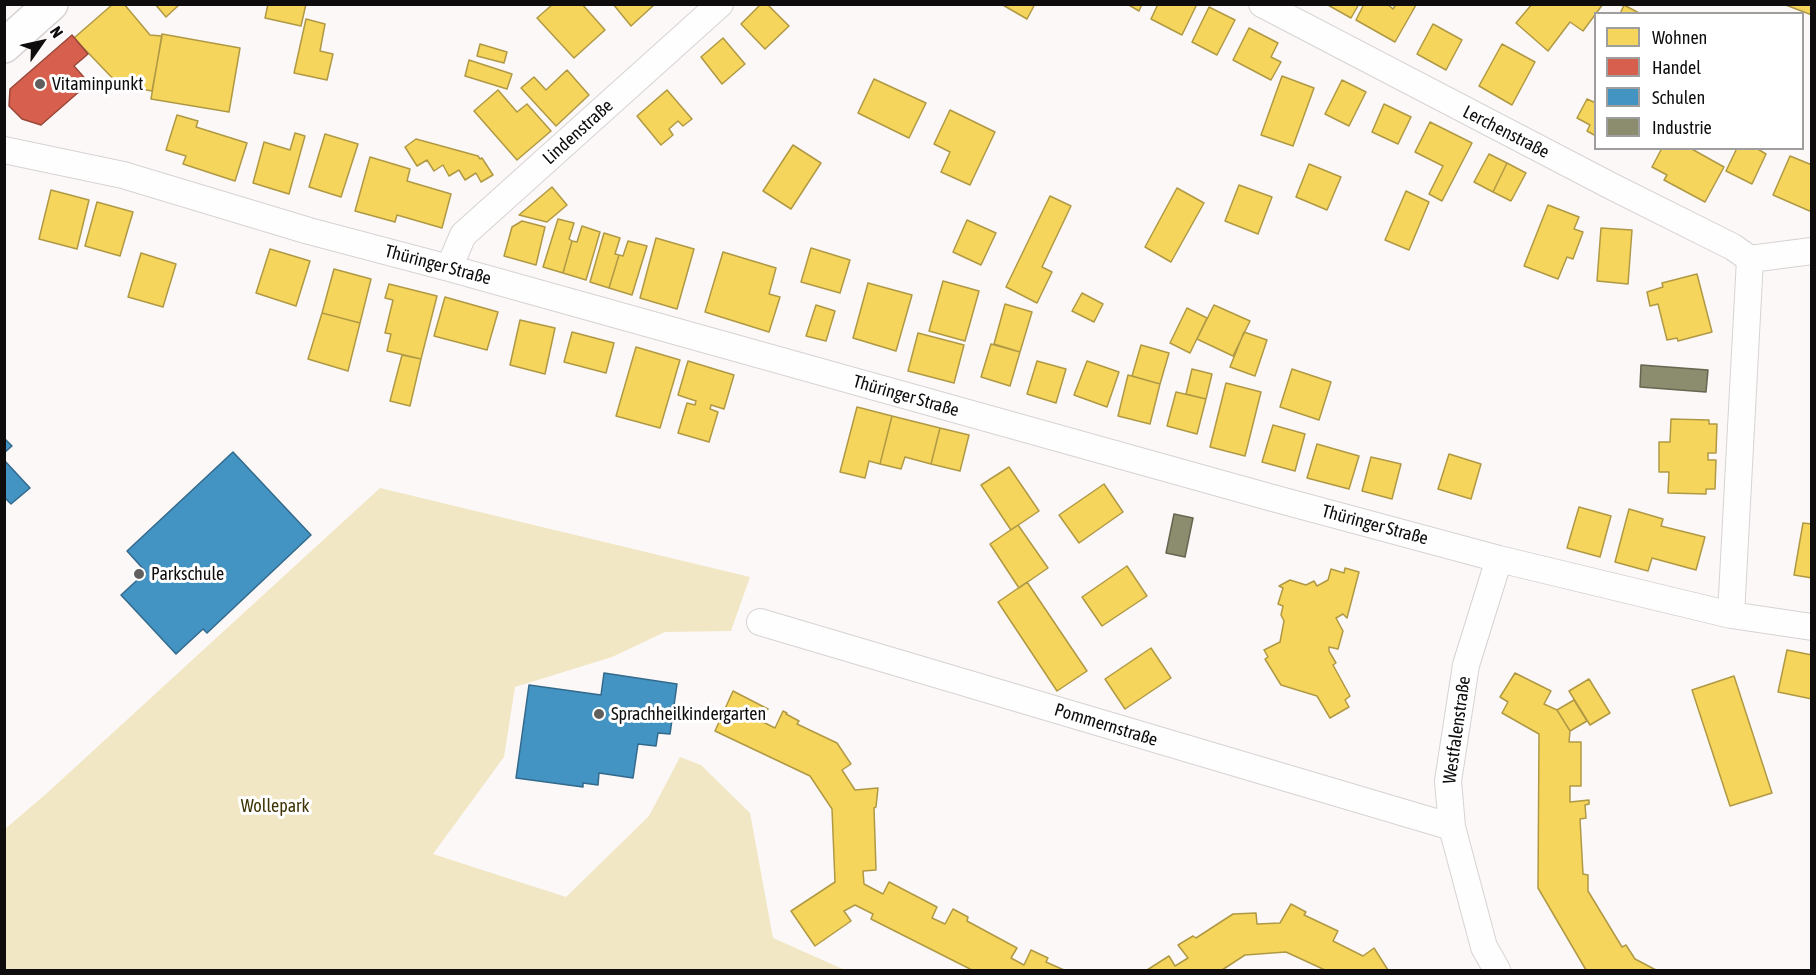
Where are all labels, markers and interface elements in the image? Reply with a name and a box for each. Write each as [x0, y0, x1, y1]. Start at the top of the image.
north arrow [12, 12, 72, 72]
legend [1594, 12, 1804, 150]
text: N [47, 23, 67, 41]
text: Wohnen [1652, 27, 1707, 48]
text: Handel [1652, 57, 1701, 78]
place label: Vitaminpunkt [52, 73, 143, 95]
marker: Vitaminpunkt [33, 77, 47, 91]
text: Schulen [1652, 87, 1705, 108]
street label: Lindenstraße [539, 95, 617, 169]
street label: Lerchenstraße [1459, 101, 1553, 163]
text: Industrie [1652, 117, 1712, 138]
street label: Thüringer Straße [382, 240, 494, 290]
street label: Thüringer Straße [851, 371, 961, 421]
street label: Thüringer Straße [1319, 500, 1431, 550]
place label: Parkschule [151, 563, 224, 585]
marker: Parkschule [132, 567, 146, 581]
street label: Westfalenstraße [1439, 675, 1475, 785]
street label: Pommernstraße [1052, 699, 1160, 751]
place label: Sprachheilkindergarten [611, 703, 766, 725]
marker: Sprachheilkindergarten [592, 707, 606, 721]
park label: Wollepark [241, 795, 309, 817]

